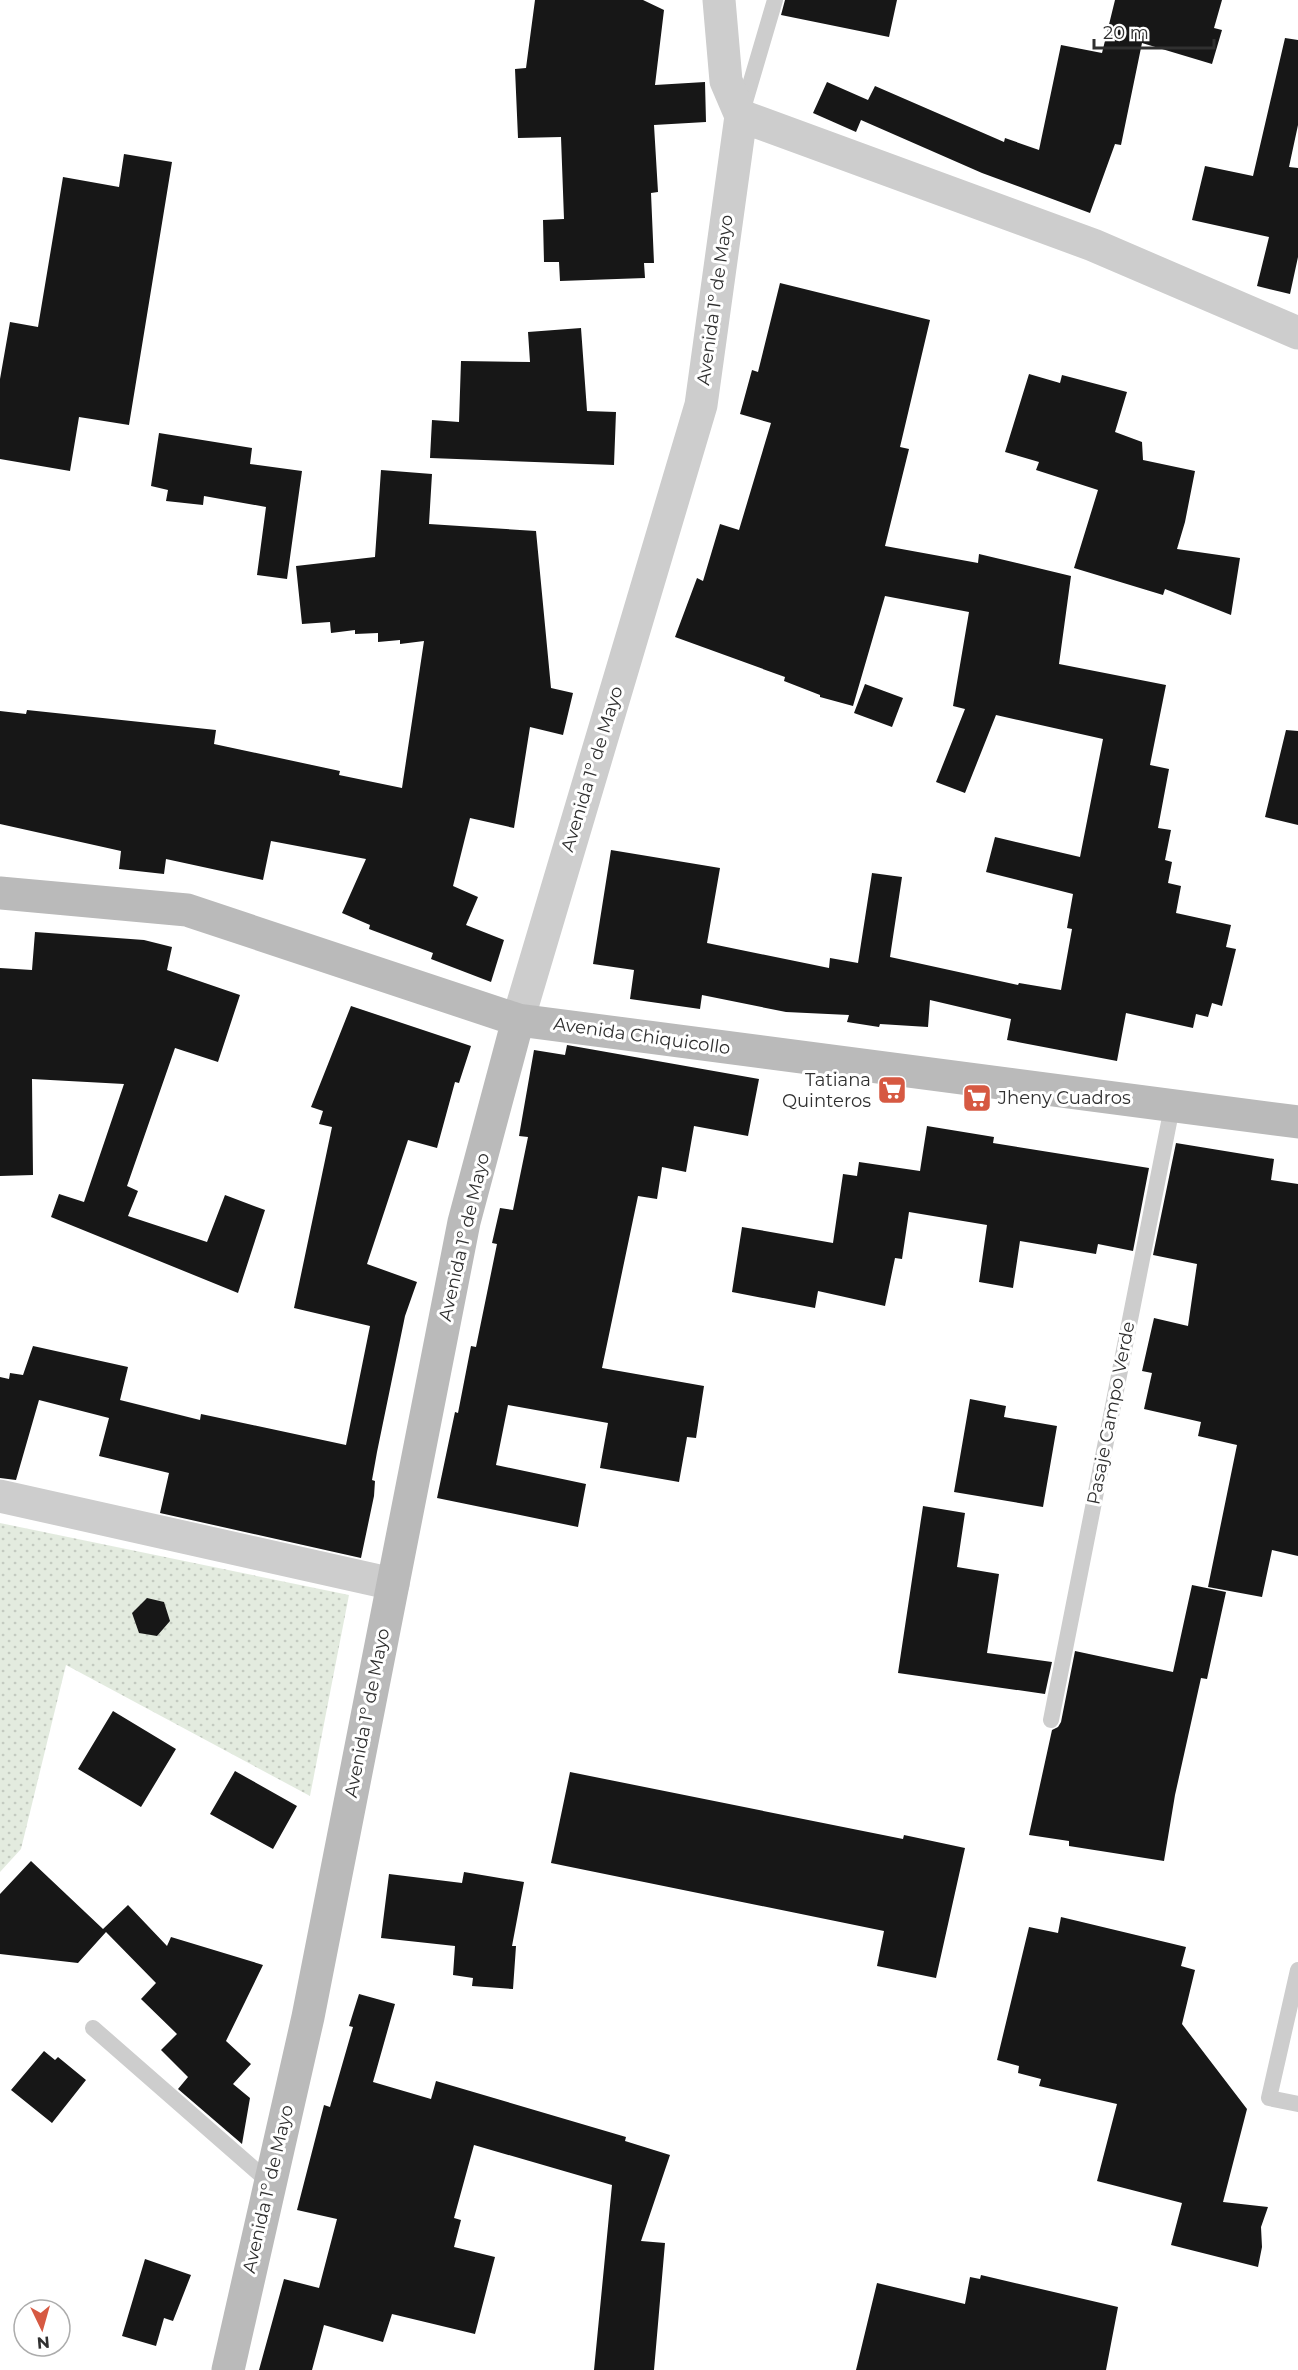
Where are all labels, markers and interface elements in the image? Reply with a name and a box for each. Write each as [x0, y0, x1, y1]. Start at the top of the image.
scale bar [1094, 12, 1214, 50]
text: 20 m [1103, 22, 1149, 44]
street label: Avenida 1º de Mayo [692, 213, 738, 387]
street label: Avenida 1º de Mayo [556, 684, 628, 854]
street label: Avenida Chiquicollo [552, 1013, 732, 1059]
place label: Tatiana Quinteros [782, 1069, 871, 1112]
supermarket icon: Tatiana Quinteros [876, 1074, 908, 1106]
supermarket icon: Jheny Cuadros [961, 1082, 993, 1114]
place label: Jheny Cuadros [997, 1087, 1131, 1109]
street label: Avenida 1º de Mayo [434, 1151, 494, 1323]
street label: Pasaje Campo Verde [1082, 1319, 1140, 1507]
street label: Avenida 1º de Mayo [340, 1626, 394, 1800]
street label: Avenida 1º de Mayo [238, 2103, 298, 2275]
north arrow [12, 2298, 72, 2358]
text: N [36, 2332, 51, 2352]

